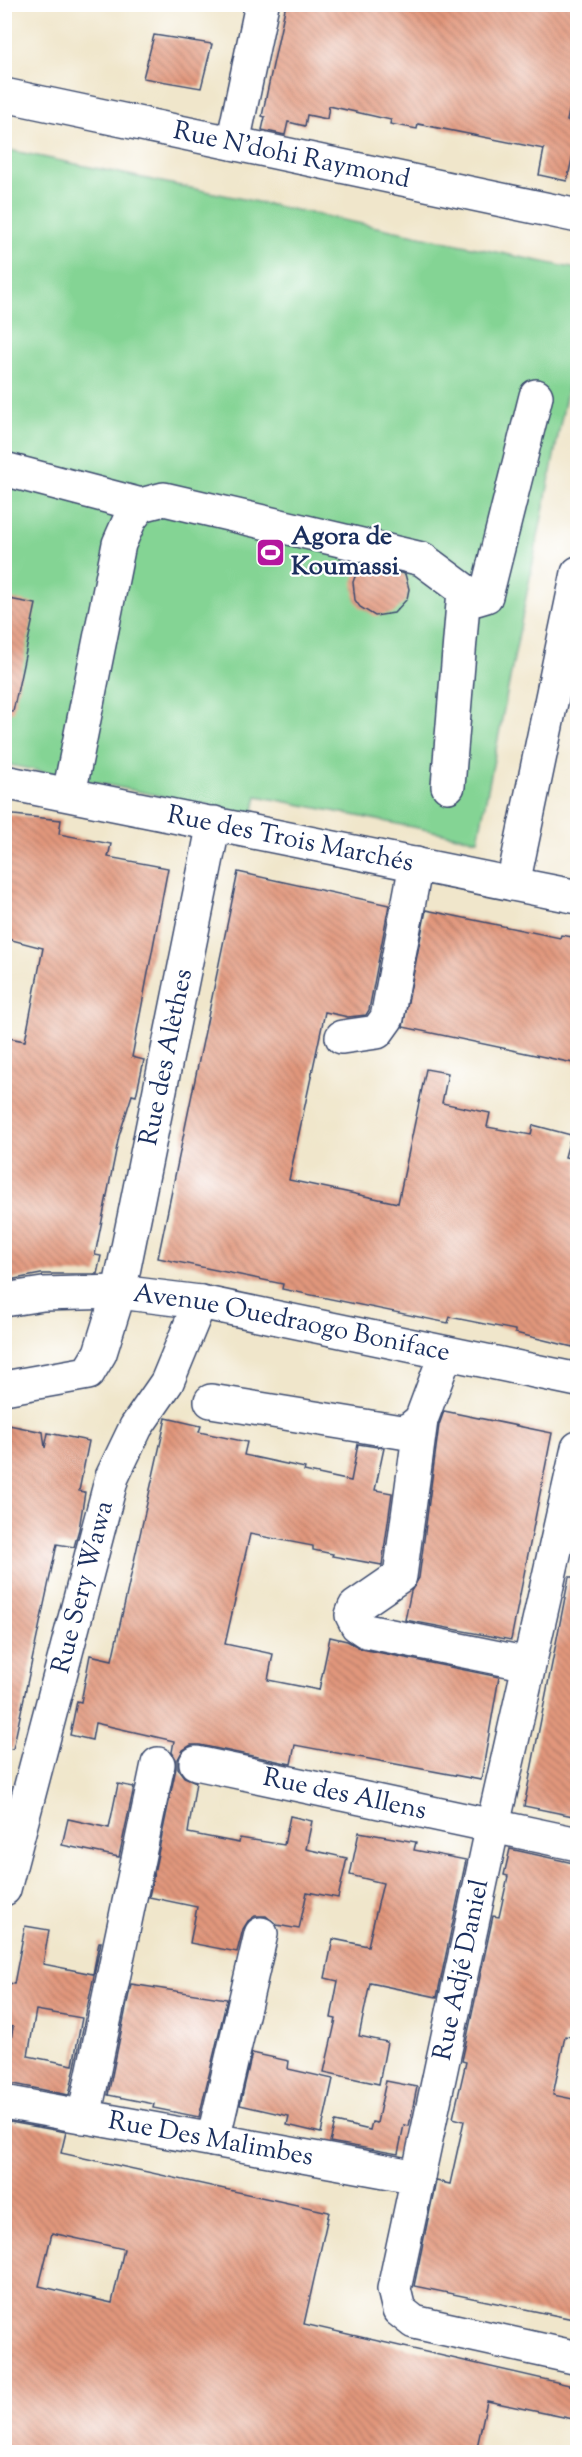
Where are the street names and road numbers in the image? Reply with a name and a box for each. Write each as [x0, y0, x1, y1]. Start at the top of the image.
street label: Rue N'dohi Raymond [170, 113, 414, 199]
street label: Rue des Trois Marchés [164, 797, 417, 882]
street label: Rue des Alèthes [131, 966, 202, 1149]
street label: Avenue Ouedraogo Boniface [131, 1275, 453, 1372]
street label: Rue Sery Wawa [43, 1497, 123, 1677]
street label: Rue des Allens [260, 1759, 430, 1830]
street label: Rue Adjé Daniel [425, 1876, 499, 2064]
street label: Rue Des Malimbes [105, 2103, 316, 2176]

